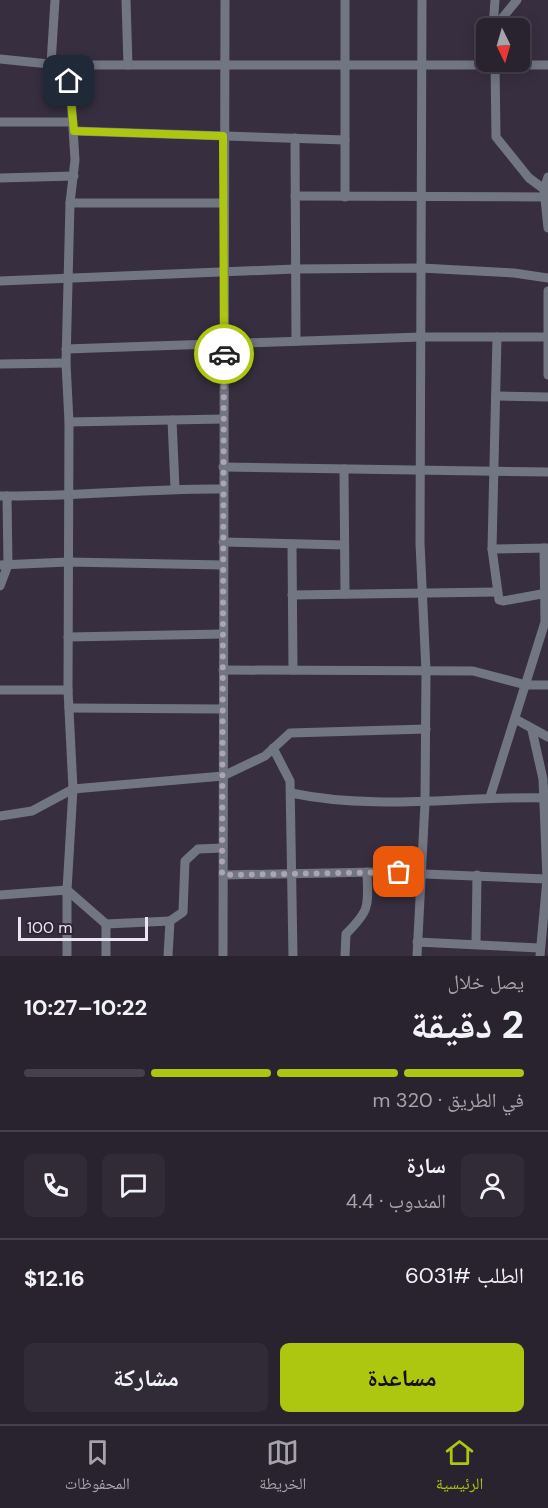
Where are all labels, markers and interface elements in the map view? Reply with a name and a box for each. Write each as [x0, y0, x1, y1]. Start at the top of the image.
north arrow [476, 18, 530, 72]
map controls [476, 18, 530, 72]
pin [43, 55, 94, 106]
icon: home [52, 64, 85, 97]
courier [194, 324, 254, 384]
icon: car [208, 338, 241, 371]
pin [373, 846, 424, 897]
icon: bag [382, 855, 415, 888]
scale bar [18, 914, 148, 942]
text: 100 m [27, 917, 72, 938]
text: يصل خلال [448, 969, 524, 995]
text: 10:22–10:27 [24, 993, 147, 1022]
text: 2 دقيقة [410, 999, 524, 1050]
text: في الطريق · 320 m [373, 1087, 524, 1113]
text: سارة [407, 1151, 446, 1180]
button: phone [24, 1154, 87, 1217]
button: chat [102, 1154, 165, 1217]
button: person [461, 1154, 524, 1217]
text: المندوب · 4.4 [346, 1188, 446, 1214]
text: الطلب #6031 [405, 1261, 524, 1290]
text: $12.16 [24, 1264, 85, 1293]
button: مشاركة [24, 1343, 268, 1412]
button: مساعدة [280, 1343, 524, 1412]
tab: المحفوظات [65, 1436, 130, 1499]
tab: الخريطة [259, 1436, 306, 1499]
tab: الرئيسية [436, 1436, 483, 1499]

